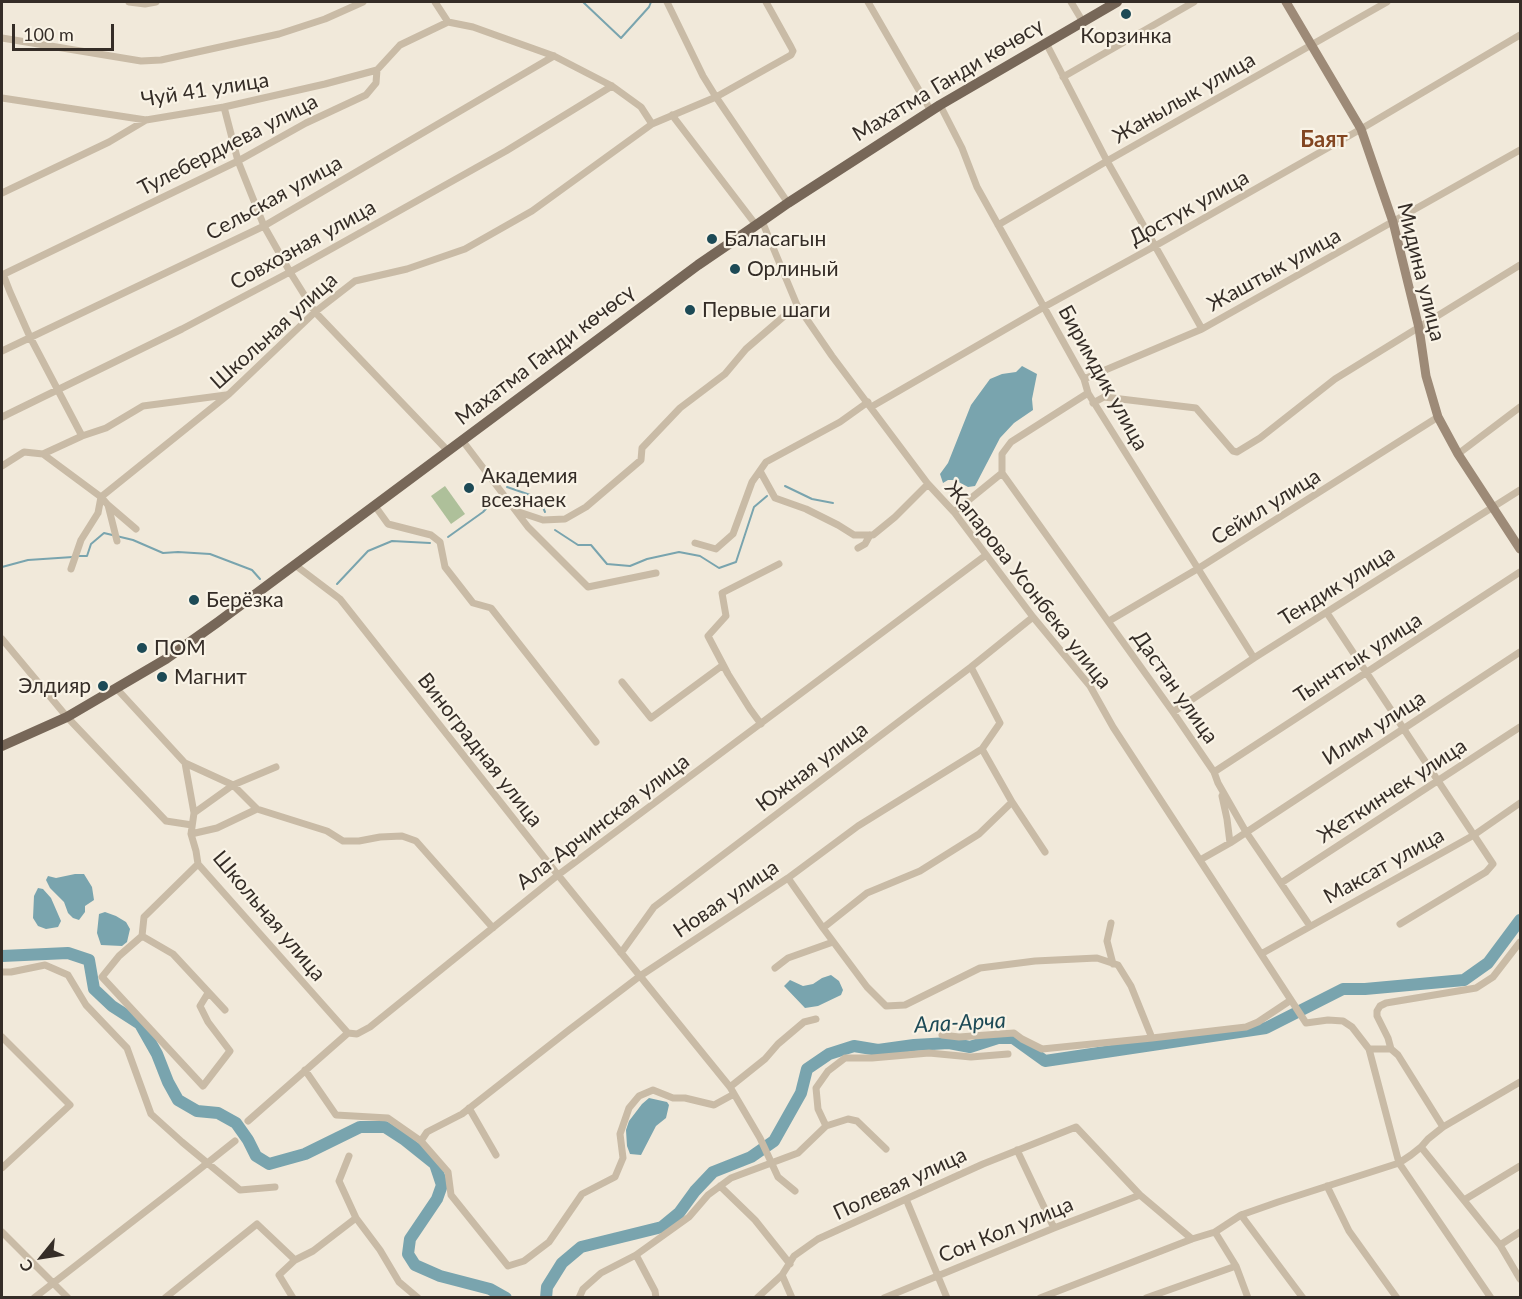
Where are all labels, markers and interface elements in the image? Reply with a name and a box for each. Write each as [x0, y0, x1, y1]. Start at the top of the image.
marker: Корзинка [1119, 7, 1133, 21]
scale bar [15, 12, 117, 50]
street label: Махатма Ганди көчөсү [848, 13, 1048, 147]
text: 100 m [23, 23, 74, 45]
place label: Корзинка [1080, 23, 1172, 49]
street label: Жанылык улица [1108, 47, 1260, 149]
street label: Чуй 41 улица [139, 67, 271, 113]
street label: Тулебердиева улица [134, 89, 322, 201]
district label: Баят [1300, 127, 1348, 153]
street label: Сельская улица [202, 150, 346, 246]
street label: Достук улица [1125, 165, 1253, 251]
street label: Совхозная улица [226, 195, 380, 295]
street label: Мидина улица [1392, 200, 1450, 344]
street label: Жаштык улица [1203, 223, 1345, 317]
place label: Баласагын [724, 226, 826, 252]
marker: Баласагын [705, 232, 719, 246]
place label: Орлиный [747, 256, 838, 282]
marker: Орлиный [728, 262, 742, 276]
street label: Школьная улица [205, 267, 343, 395]
street label: Махатма Ганди көчөсү [450, 279, 640, 431]
place label: Первые шаги [702, 297, 830, 323]
street label: Биримдик улица [1053, 301, 1153, 455]
marker: Первые шаги [683, 303, 697, 317]
place label: Академия всезнаек [481, 463, 578, 513]
street label: Сейил улица [1207, 463, 1325, 551]
street label: Жапарова Усонбека улица [939, 476, 1117, 694]
marker: Академия всезнаек [462, 481, 476, 495]
street label: Тендик улица [1275, 540, 1399, 632]
place label: Берёзка [206, 587, 284, 613]
marker: Берёзка [187, 593, 201, 607]
street label: Тынчтык улица [1289, 607, 1427, 709]
street label: Дастан улица [1127, 626, 1223, 748]
place label: ПОМ [154, 635, 206, 661]
marker: ПОМ [135, 641, 149, 655]
place label: Магнит [174, 664, 247, 690]
street label: Виноградная улица [412, 668, 548, 832]
marker: Магнит [155, 670, 169, 684]
place label: Элдияр [18, 673, 91, 699]
marker: Элдияр [96, 679, 110, 693]
street label: Илим улица [1318, 685, 1430, 771]
street label: Южная улица [751, 717, 873, 817]
street label: Жеткинчек улица [1313, 733, 1471, 849]
street label: Ала-Арчинская улица [512, 749, 694, 895]
street label: Максат улица [1319, 823, 1449, 909]
street label: Школьная улица [207, 846, 331, 986]
street label: Новая улица [669, 855, 783, 943]
water label: Ала-Арча [913, 1007, 1007, 1039]
street label: Полевая улица [829, 1142, 971, 1226]
street label: Сон Кол улица [935, 1192, 1077, 1268]
north arrow [12, 1227, 72, 1287]
text: С [15, 1257, 37, 1276]

